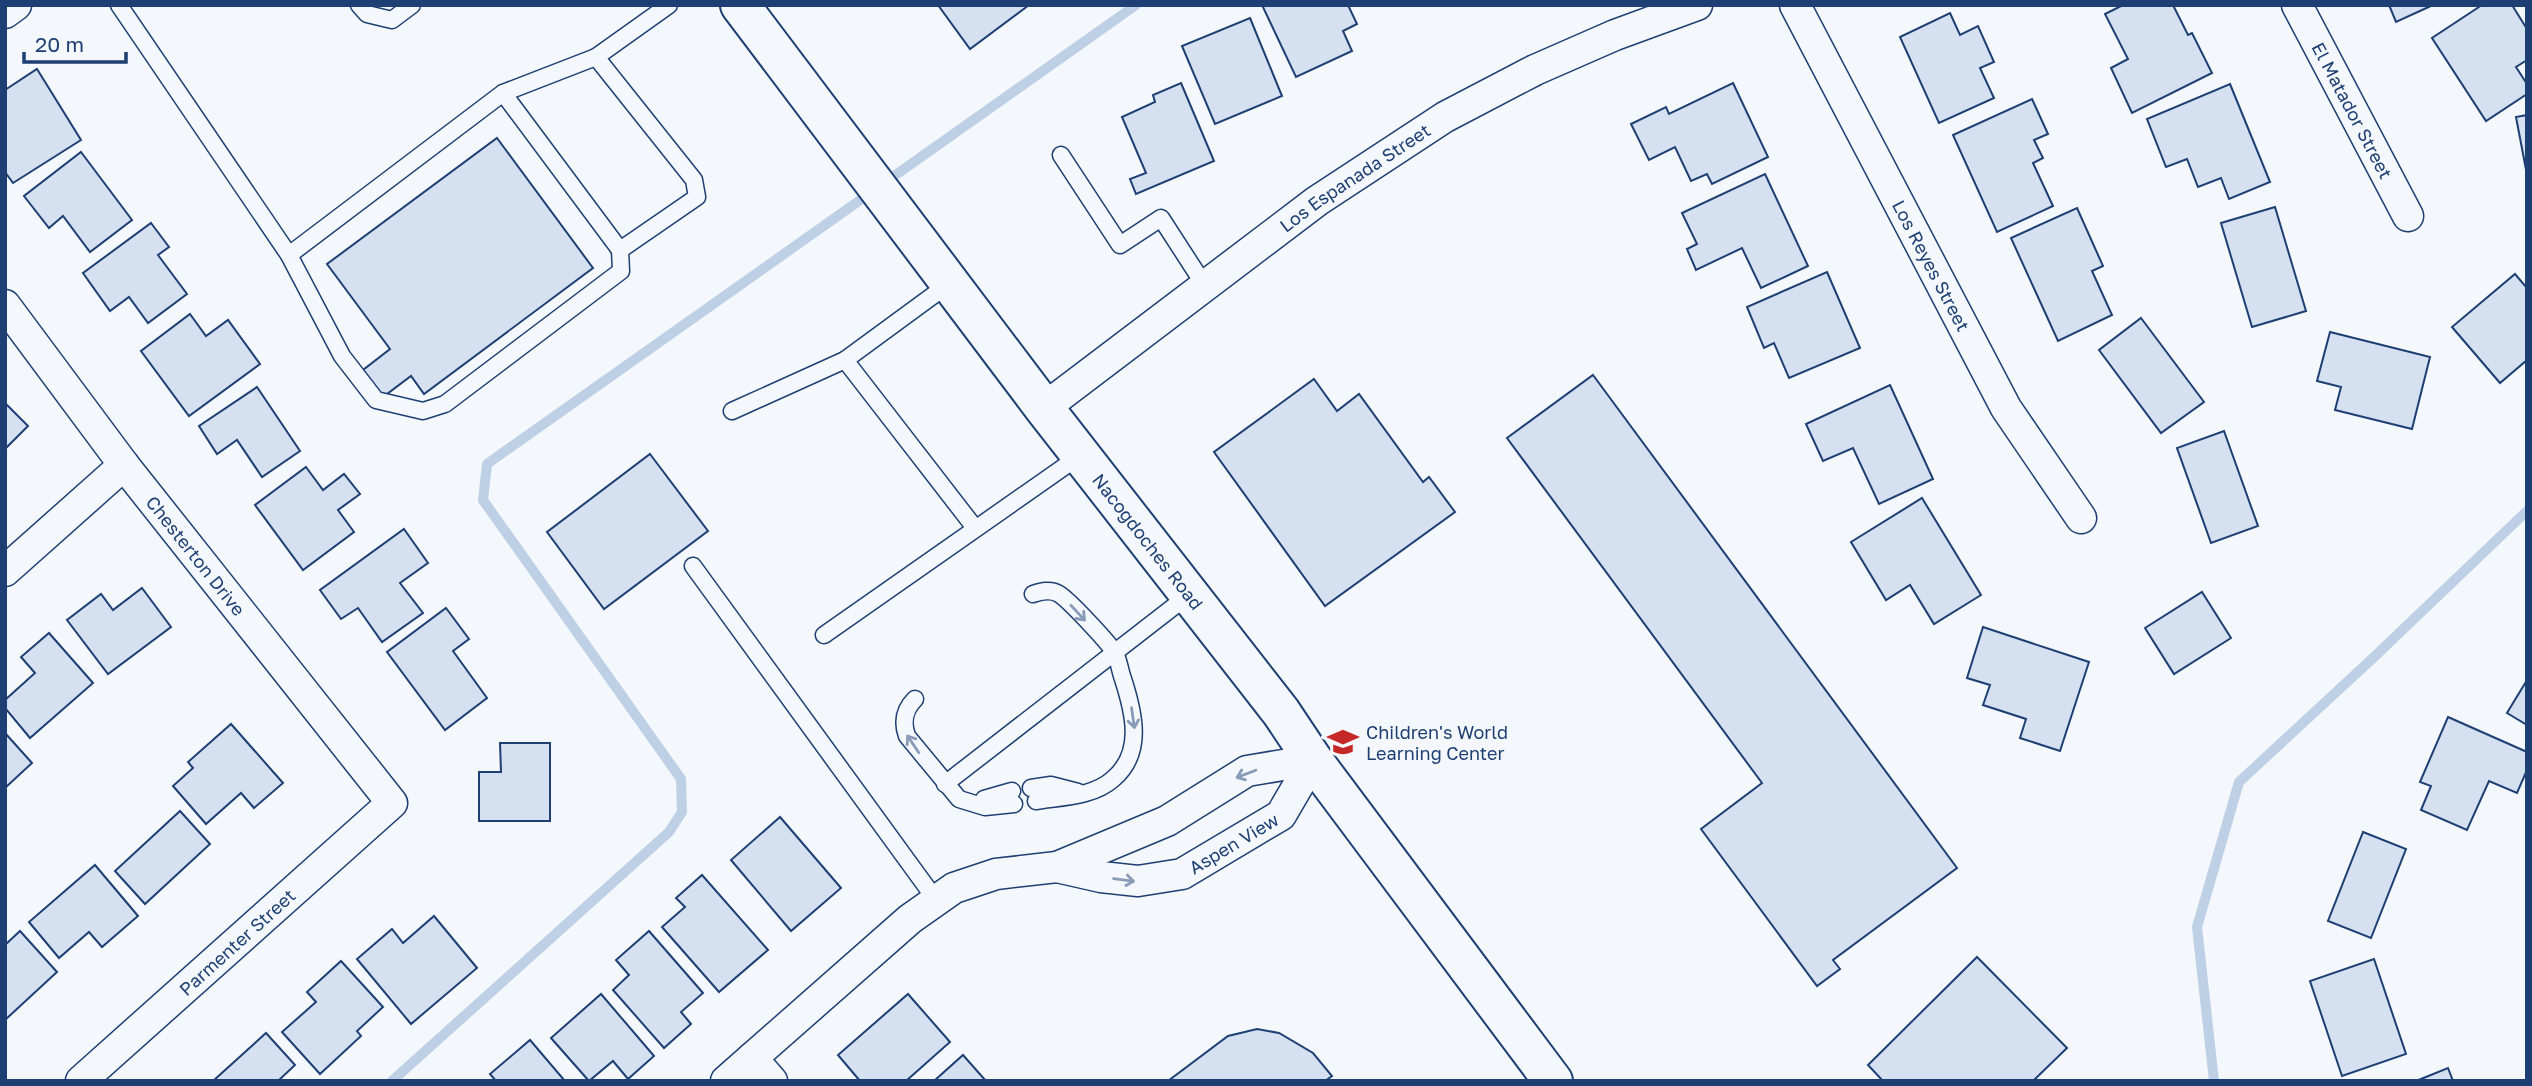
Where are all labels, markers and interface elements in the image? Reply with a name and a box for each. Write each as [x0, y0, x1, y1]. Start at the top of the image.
scale bar [24, 21, 126, 65]
text: 20 m [35, 31, 84, 57]
street label: El Matador Street [2308, 38, 2397, 182]
street label: Los Espanada Street [1275, 119, 1434, 236]
street label: Los Reyes Street [1888, 196, 1975, 335]
street label: Nacogdoches Road [1088, 469, 1208, 614]
street label: Chesterton Drive [142, 491, 250, 620]
one-way arrow [1070, 604, 1086, 622]
one-way arrow [1126, 706, 1139, 729]
place label: Children's World Learning Center [1366, 721, 1508, 764]
school or university icon: Children's World Learning Center [1326, 725, 1360, 759]
one-way arrow [906, 735, 921, 754]
one-way arrow [1236, 768, 1258, 781]
street label: Aspen View [1185, 808, 1283, 878]
one-way arrow [1112, 873, 1135, 886]
street label: Parmenter Street [174, 884, 300, 1000]

